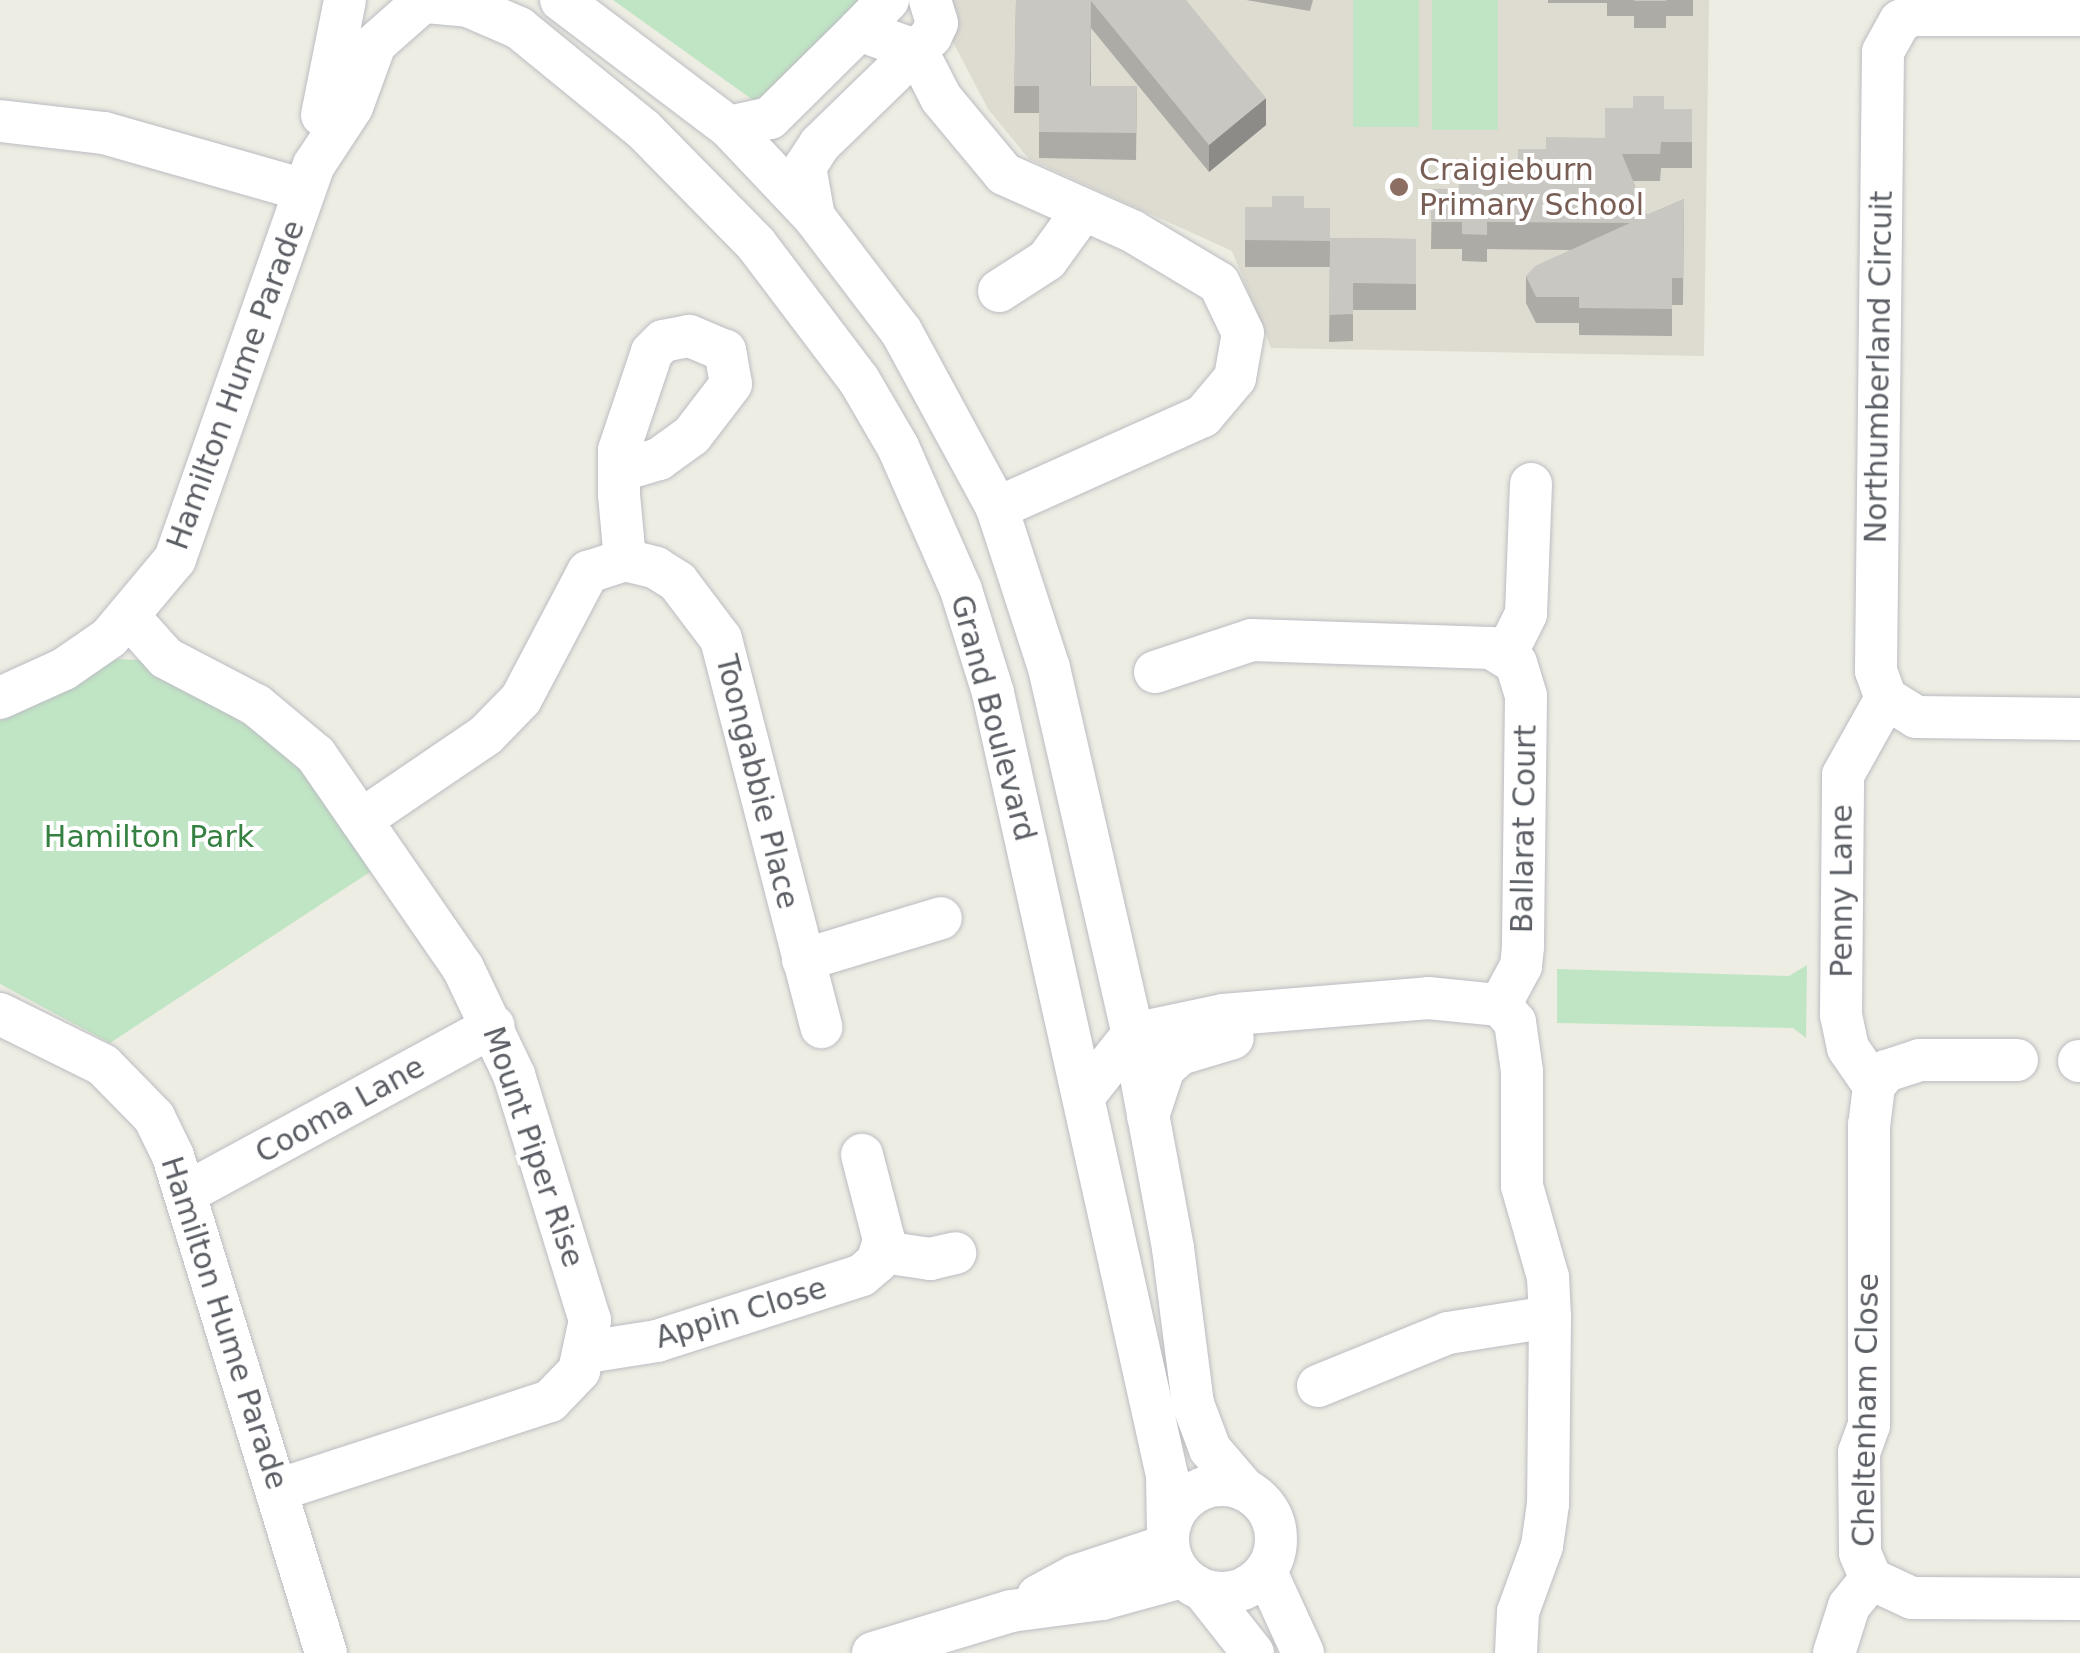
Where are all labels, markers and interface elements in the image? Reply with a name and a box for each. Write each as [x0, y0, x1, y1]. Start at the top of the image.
place label: Craigieburn Primary School [1419, 152, 1644, 222]
marker: Craigieburn Primary School [1388, 176, 1410, 198]
street label: Northumberland Circuit [1858, 190, 1900, 544]
street label: Hamilton Hume Parade [160, 216, 312, 554]
street label: Grand Boulevard [943, 591, 1043, 845]
street label: Toongabbie Place [708, 651, 806, 913]
street label: Ballarat Court [1504, 724, 1544, 934]
street label: Penny Lane [1824, 804, 1860, 978]
park label: Hamilton Park [44, 819, 254, 855]
street label: Mount Piper Rise [475, 1022, 591, 1272]
street label: Cooma Lane [249, 1049, 431, 1171]
street label: Hamilton Hume Parade [153, 1152, 295, 1494]
street label: Appin Close [651, 1270, 831, 1356]
street label: Cheltenham Close [1846, 1273, 1886, 1547]

